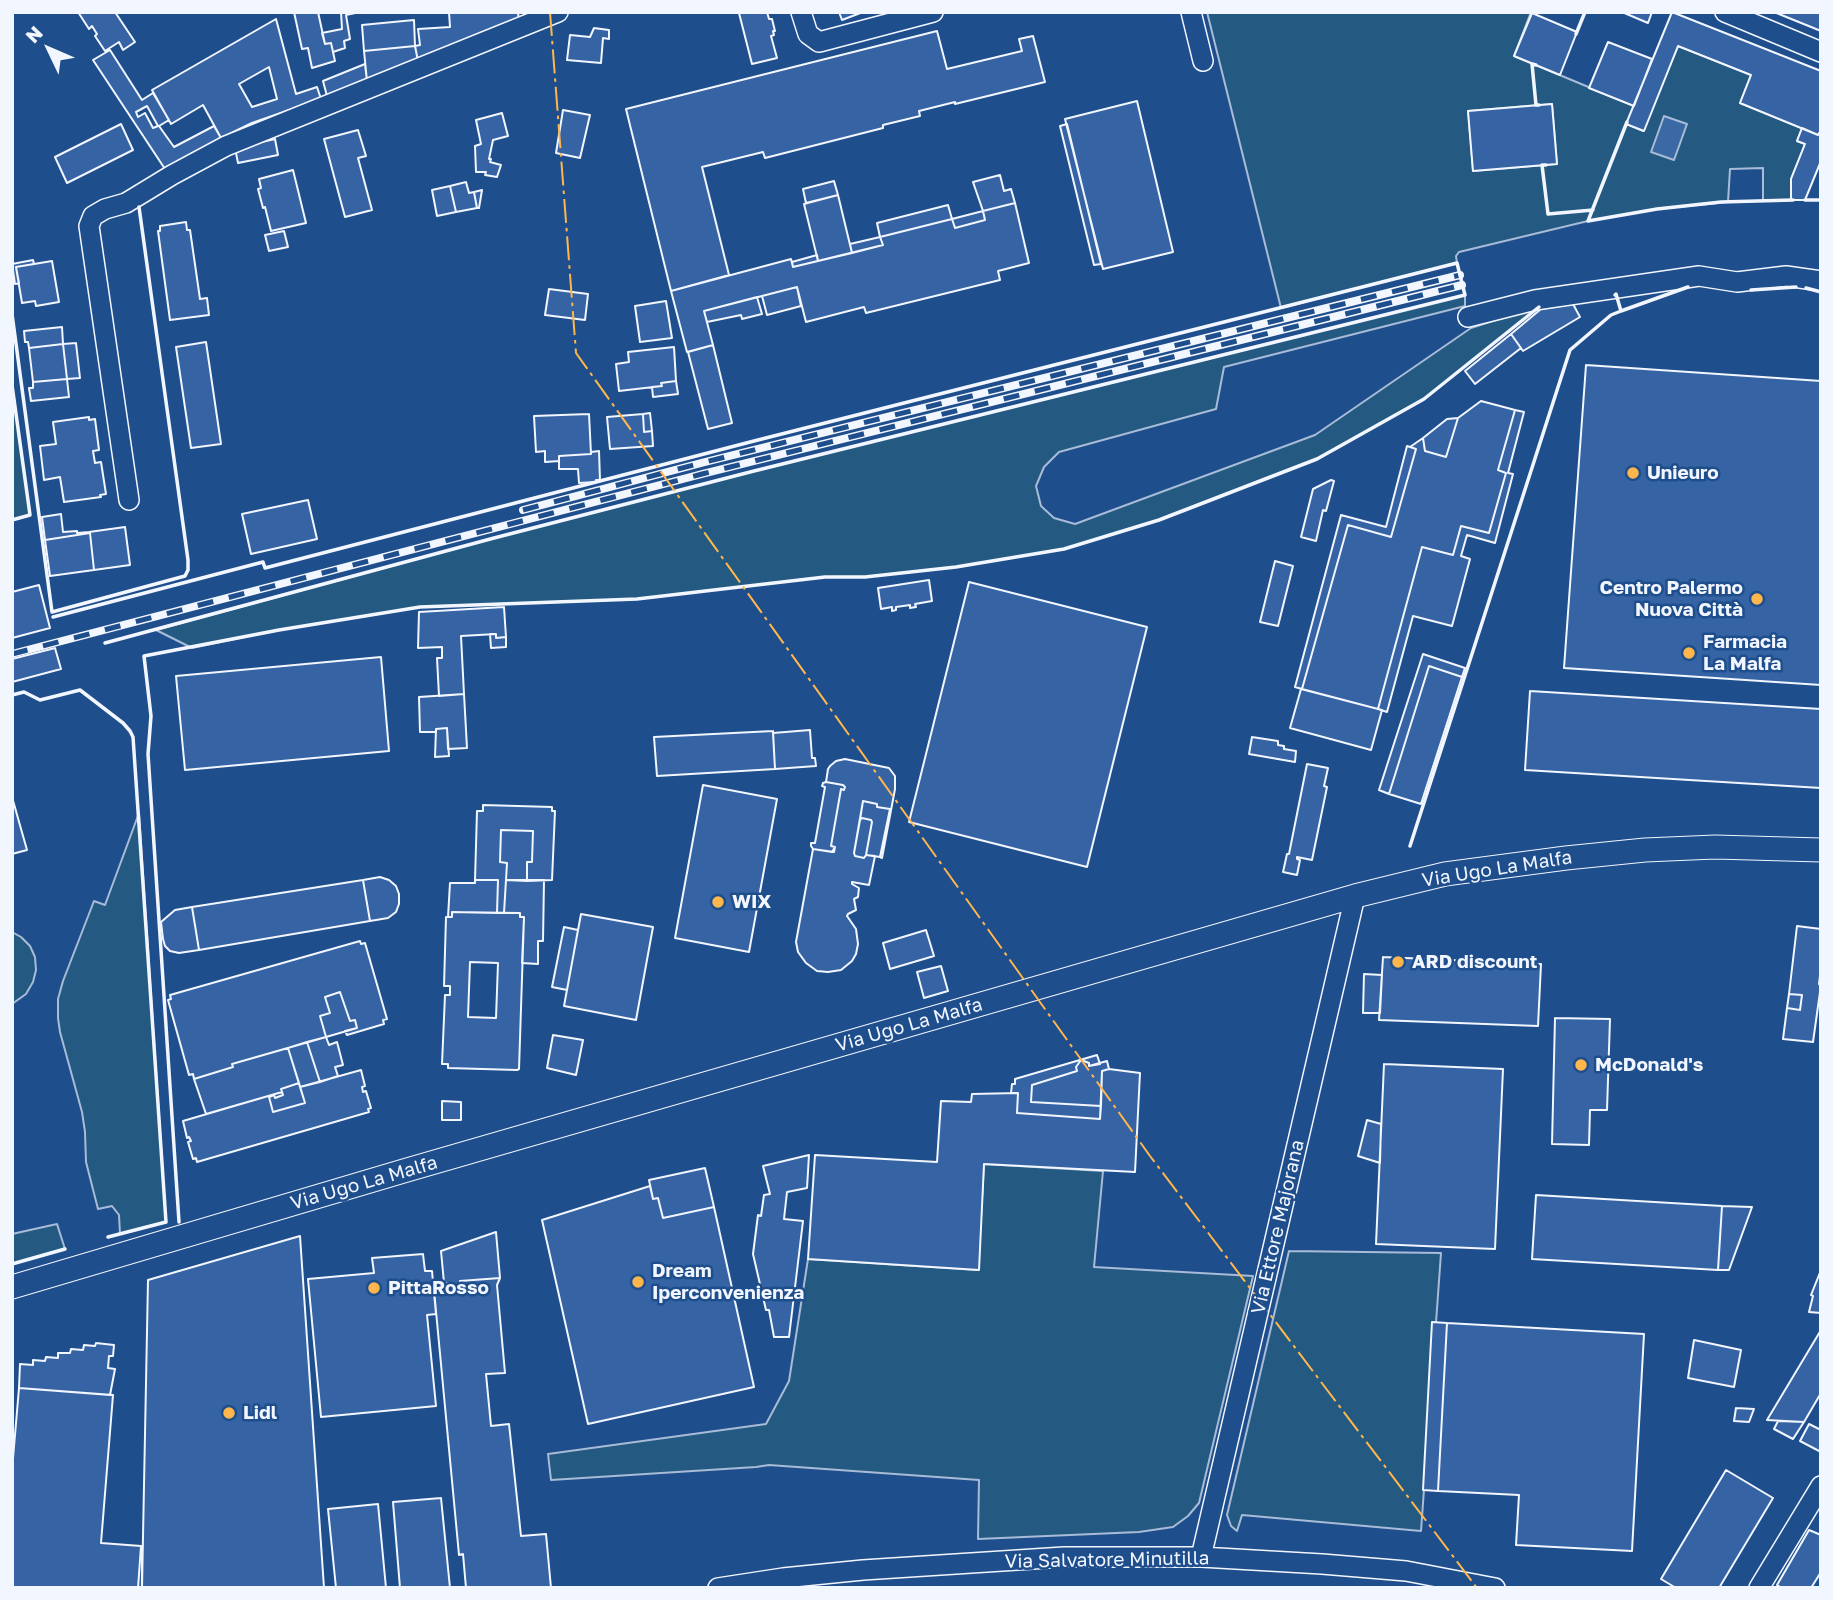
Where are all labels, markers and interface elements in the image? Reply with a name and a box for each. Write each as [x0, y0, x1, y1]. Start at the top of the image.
north arrow [14, 14, 84, 84]
text: N [20, 21, 47, 47]
place label: Unieuro [1647, 462, 1719, 484]
marker: Unieuro [1625, 465, 1641, 481]
place label: Centro Palermo Nuova Città [1600, 577, 1743, 621]
marker: Centro Palermo Nuova Città [1749, 591, 1765, 607]
place label: Farmacia La Malfa [1703, 631, 1787, 675]
marker: Farmacia La Malfa [1681, 645, 1697, 661]
street label: Via Ugo La Malfa [1420, 846, 1574, 892]
place label: WIX [732, 891, 771, 913]
marker: WIX [710, 894, 726, 910]
place label: ARD discount [1412, 951, 1537, 973]
marker: ARD discount [1390, 954, 1406, 970]
street label: Via Ugo La Malfa [833, 993, 985, 1057]
place label: McDonald's [1595, 1054, 1703, 1076]
marker: McDonald's [1573, 1057, 1589, 1073]
street label: Via Ettore Majorana [1247, 1138, 1309, 1316]
street label: Via Ugo La Malfa [288, 1151, 440, 1215]
place label: Dream Iperconvenienza [652, 1260, 804, 1304]
marker: Dream Iperconvenienza [630, 1274, 646, 1290]
place label: PittaRosso [388, 1277, 489, 1299]
marker: PittaRosso [366, 1280, 382, 1296]
place label: Lidl [243, 1402, 277, 1424]
marker: Lidl [221, 1405, 237, 1421]
street label: Via Salvatore Minutilla [1004, 1547, 1210, 1573]

